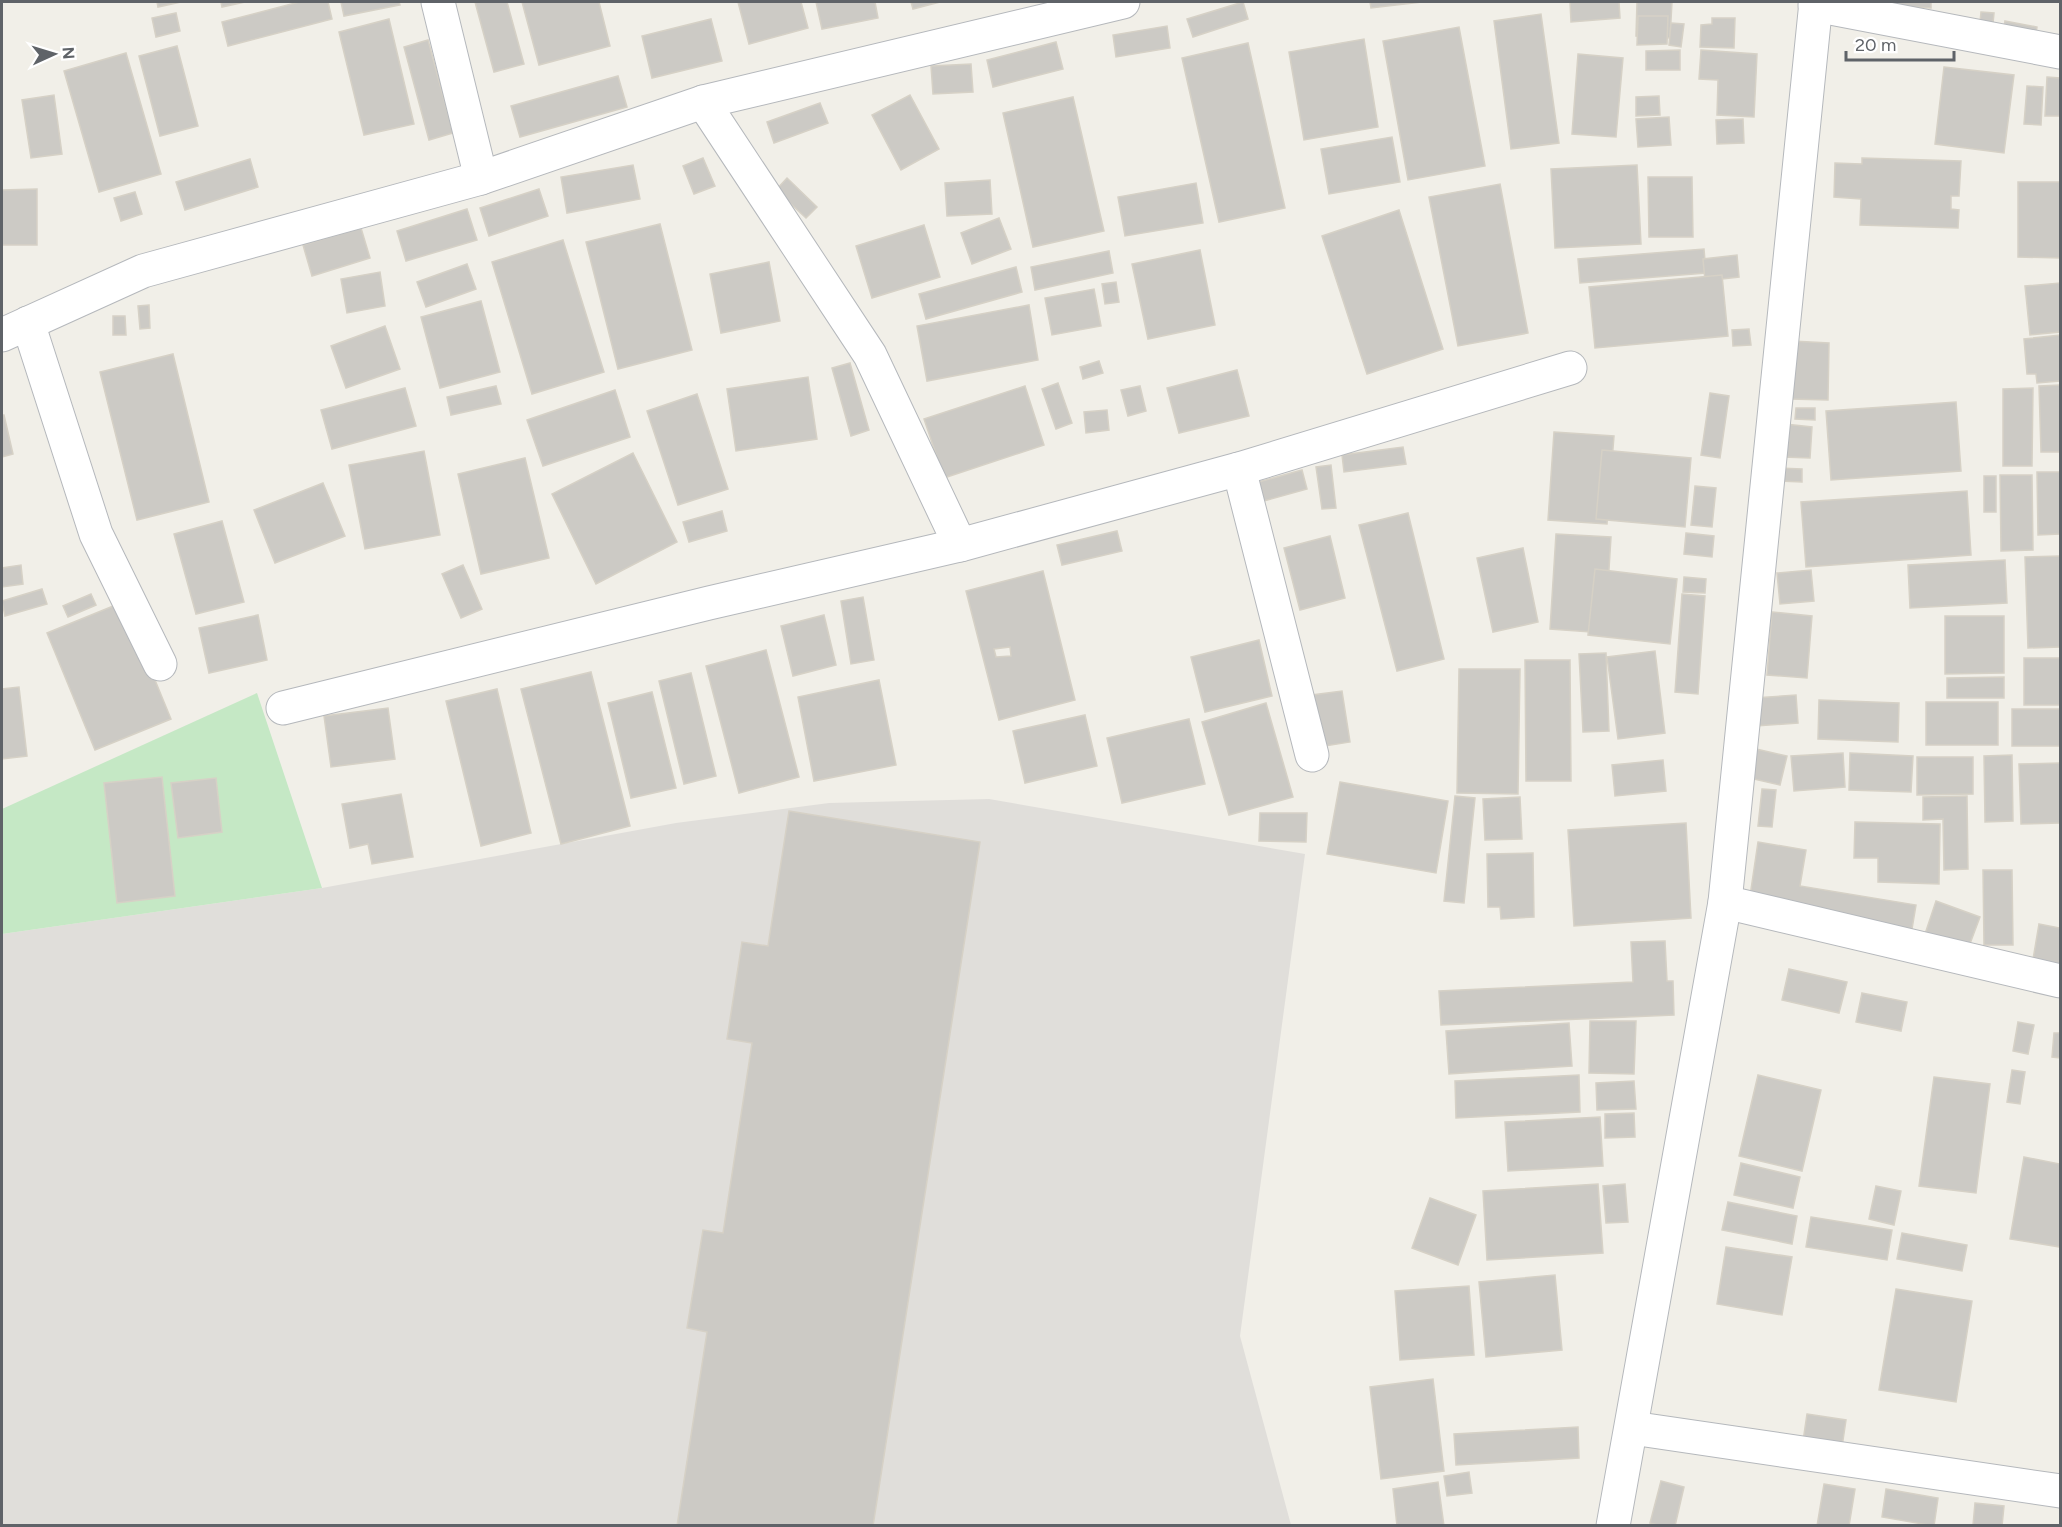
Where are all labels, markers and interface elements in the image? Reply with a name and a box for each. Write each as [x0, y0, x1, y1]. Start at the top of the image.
north arrow [24, 24, 84, 84]
scale bar [1846, 24, 1954, 62]
text: 20 m [1855, 34, 1896, 56]
text: N [59, 46, 78, 60]

